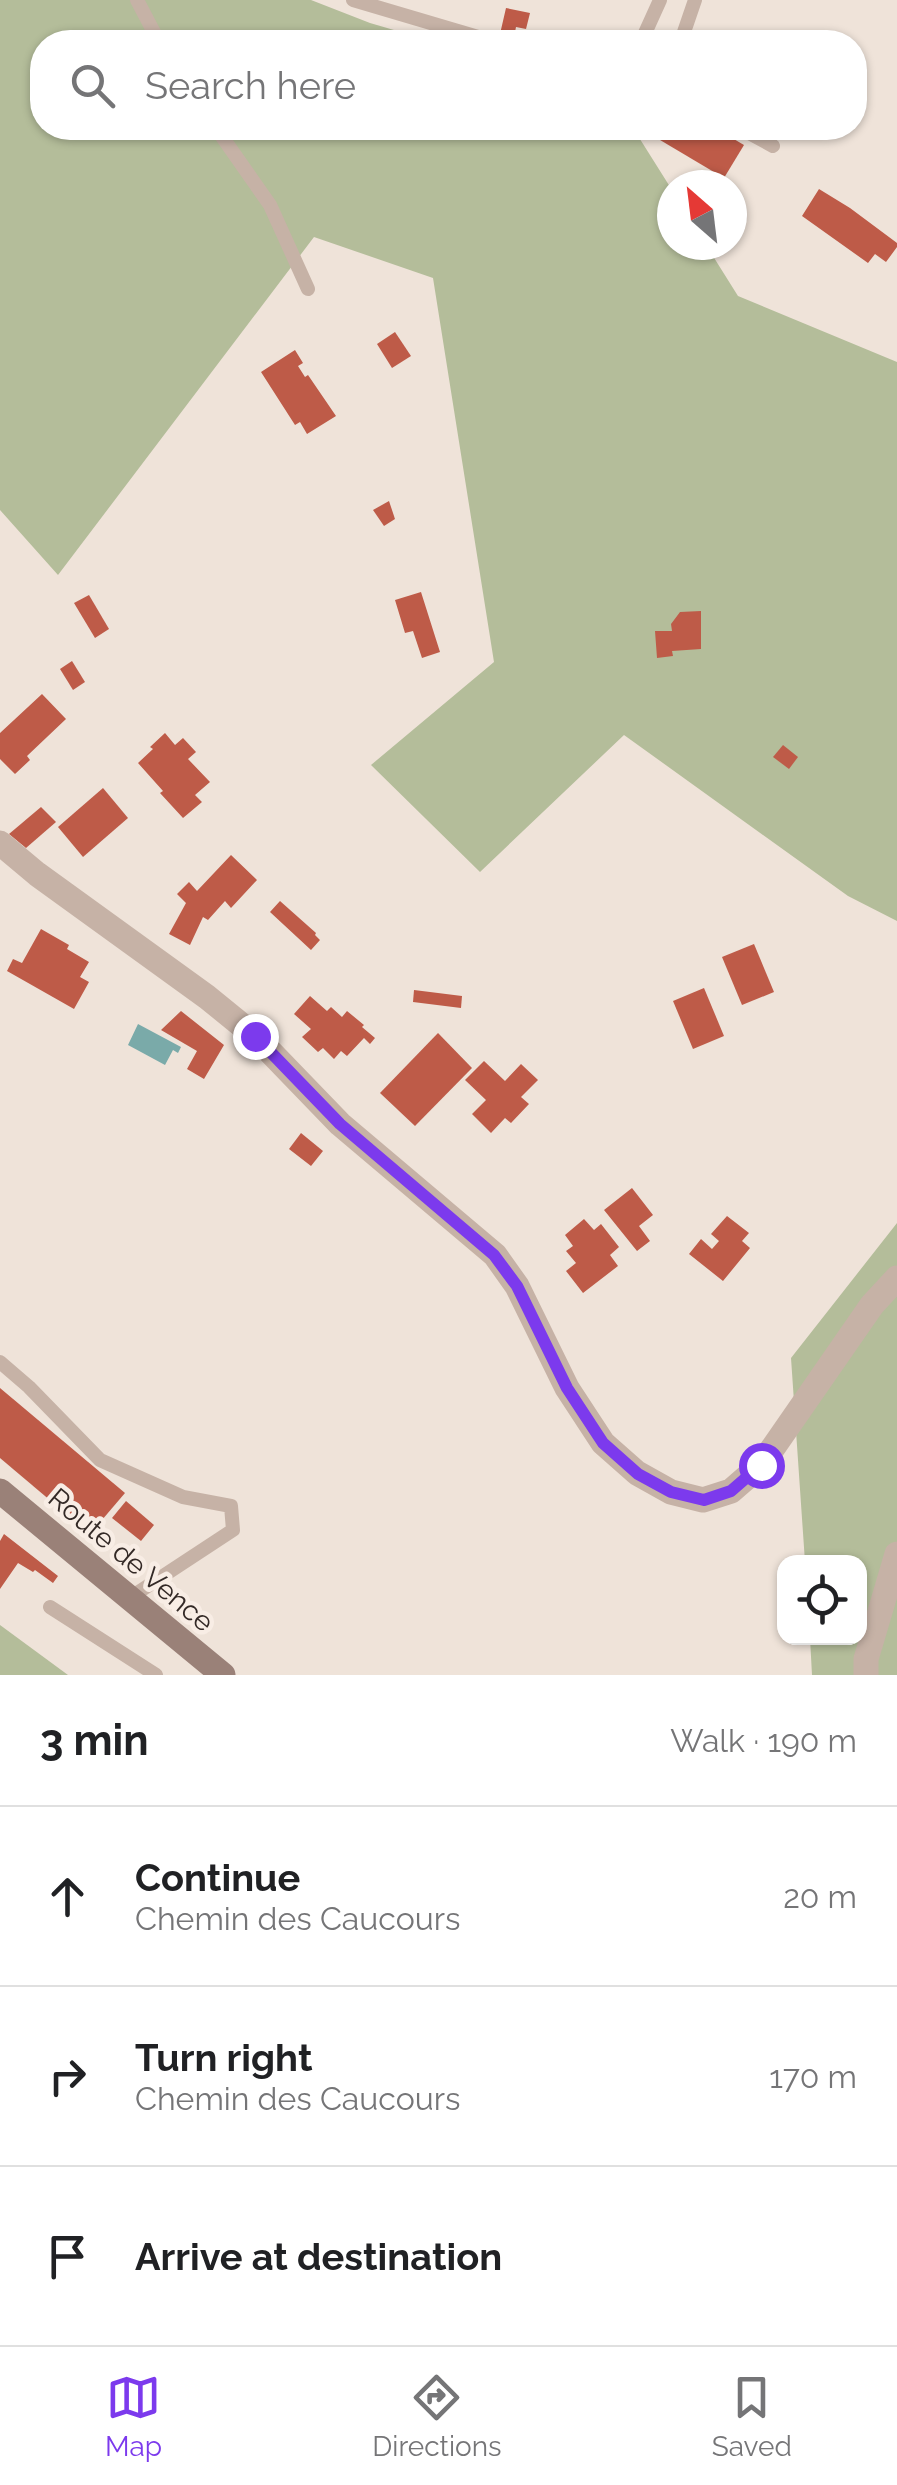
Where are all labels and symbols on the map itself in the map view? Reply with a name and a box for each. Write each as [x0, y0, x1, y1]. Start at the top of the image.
north arrow [657, 170, 747, 260]
route end [233, 1014, 279, 1060]
route start [739, 1443, 785, 1489]
street label: Route de Vence [42, 1481, 220, 1639]

